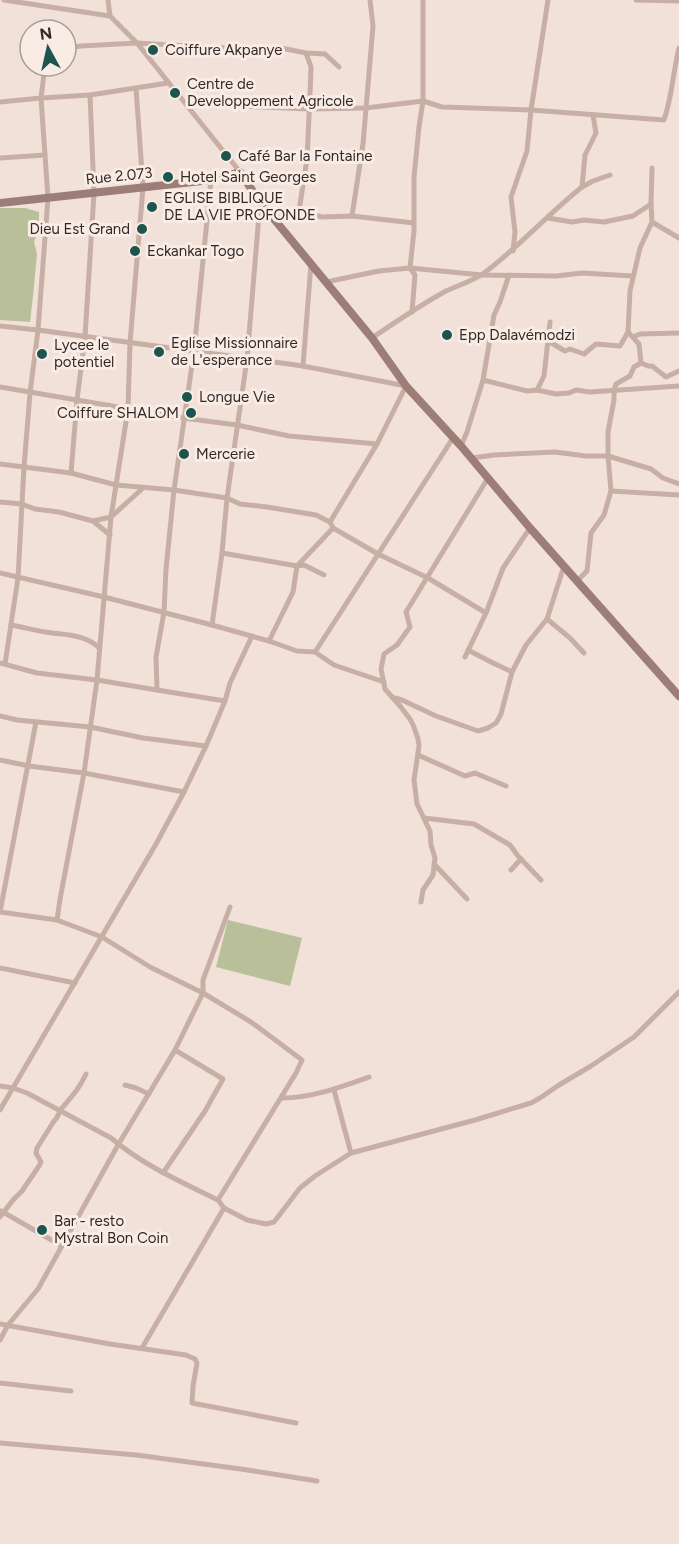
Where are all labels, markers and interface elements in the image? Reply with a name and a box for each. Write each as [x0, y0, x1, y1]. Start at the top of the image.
north arrow [18, 18, 78, 78]
text: N [39, 23, 53, 44]
place label: Coiffure Akpanye [165, 41, 283, 59]
marker: Coiffure Akpanye [146, 43, 160, 57]
place label: Centre de Developpement Agricole [187, 75, 353, 110]
marker: Centre de Developpement Agricole [168, 86, 182, 100]
place label: Café Bar la Fontaine [238, 147, 373, 165]
marker: Café Bar la Fontaine [219, 149, 233, 163]
street label: Rue 2.073 [85, 164, 153, 188]
place label: Hotel Saint Georges [180, 168, 316, 186]
marker: Hotel Saint Georges [161, 170, 175, 184]
place label: EGLISE BIBLIQUE DE LA VIE PROFONDE [164, 189, 316, 224]
marker: EGLISE BIBLIQUE DE LA VIE PROFONDE [145, 200, 159, 214]
place label: Dieu Est Grand [29, 220, 130, 238]
marker: Dieu Est Grand [135, 222, 149, 236]
place label: Eckankar Togo [147, 242, 245, 260]
marker: Eckankar Togo [128, 244, 142, 258]
place label: Epp Dalavémodzi [459, 326, 575, 344]
marker: Epp Dalavémodzi [440, 328, 454, 342]
place label: Eglise Missionnaire de L'esperance [171, 334, 298, 369]
place label: Lycee le potentiel [54, 336, 114, 371]
marker: Eglise Missionnaire de L'esperance [152, 345, 166, 359]
marker: Lycee le potentiel [35, 347, 49, 361]
place label: Longue Vie [199, 388, 275, 406]
marker: Longue Vie [180, 390, 194, 404]
place label: Coiffure SHALOM [57, 404, 179, 422]
marker: Coiffure SHALOM [184, 406, 198, 420]
place label: Mercerie [196, 445, 255, 463]
marker: Mercerie [177, 447, 191, 461]
place label: Bar - resto Mystral Bon Coin [54, 1212, 168, 1247]
marker: Bar - resto Mystral Bon Coin [35, 1223, 49, 1237]

